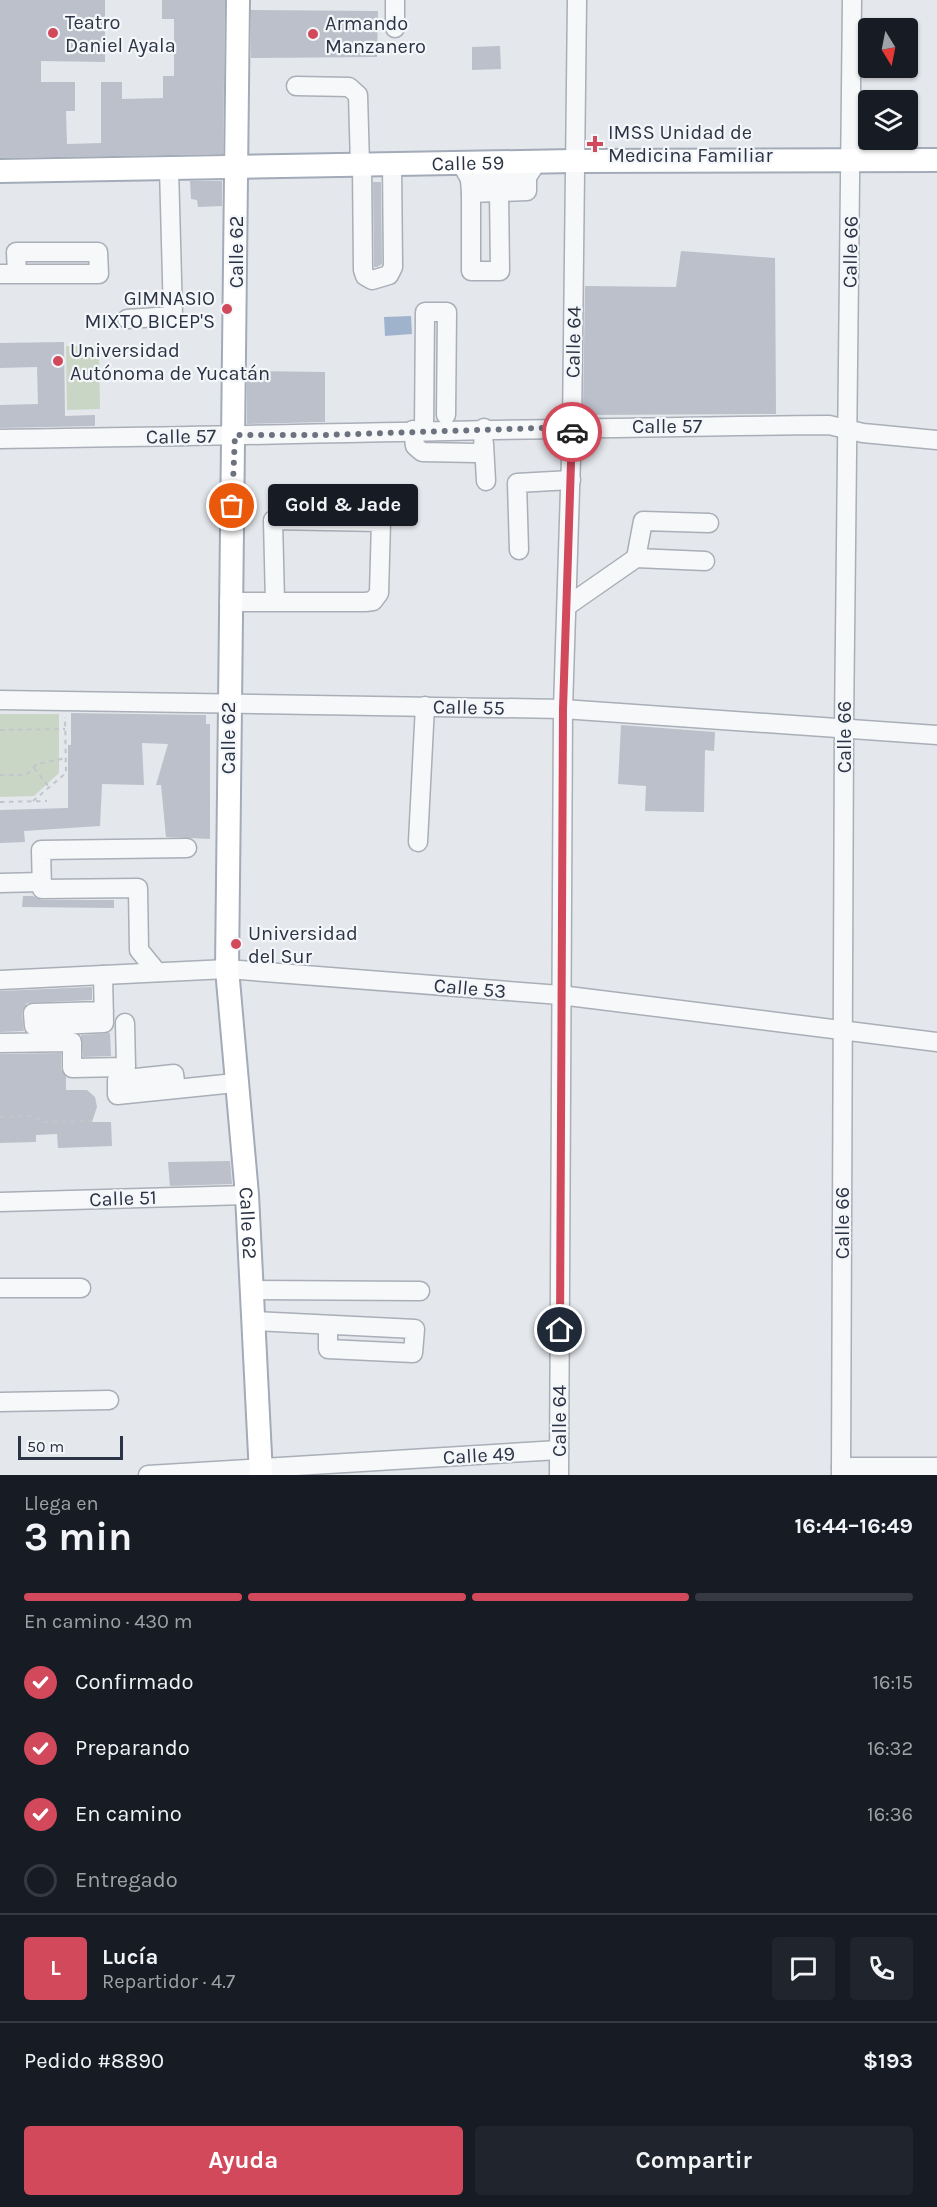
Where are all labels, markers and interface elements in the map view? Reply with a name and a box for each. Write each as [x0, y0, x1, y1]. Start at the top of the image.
place label: Teatro Daniel Ayala [65, 11, 176, 57]
place label: Armando Manzanero [325, 12, 426, 58]
north arrow [858, 18, 918, 78]
map controls [858, 18, 918, 150]
marker: Teatro Daniel Ayala [46, 26, 60, 40]
marker: Armando Manzanero [306, 27, 320, 41]
button: layers [858, 90, 918, 150]
place label: IMSS Unidad de Medicina Familiar [608, 121, 773, 167]
marker: IMSS Unidad de Medicina Familiar [586, 135, 604, 153]
street label: Calle 59 [432, 151, 504, 175]
street label: Calle 62 [225, 216, 248, 288]
street label: Calle 66 [838, 216, 863, 288]
place label: GIMNASIO MIXTO BICEP'S [85, 287, 215, 333]
marker: GIMNASIO MIXTO BICEP'S [220, 302, 234, 316]
street label: Calle 64 [561, 306, 586, 378]
place label: Universidad Autónoma de Yucatán [70, 339, 270, 385]
marker: Universidad Autónoma de Yucatán [51, 354, 65, 368]
courier [542, 402, 602, 462]
street label: Calle 57 [632, 415, 703, 438]
icon: car [556, 416, 589, 449]
street label: Calle 57 [146, 424, 217, 449]
pin [206, 480, 257, 531]
callout: Gold & Jade [268, 485, 418, 527]
icon: bag [215, 489, 248, 522]
text: Gold & Jade [285, 493, 401, 516]
street label: Calle 55 [433, 695, 505, 720]
street label: Calle 66 [833, 701, 856, 773]
street label: Calle 62 [217, 702, 240, 774]
place label: Universidad del Sur [248, 922, 358, 968]
marker: Universidad del Sur [229, 937, 243, 951]
street label: Calle 53 [433, 974, 507, 1003]
street label: Calle 51 [89, 1186, 157, 1211]
street label: Calle 62 [234, 1186, 261, 1260]
street label: Calle 66 [831, 1187, 854, 1259]
pin [534, 1304, 585, 1355]
icon: home [543, 1313, 576, 1346]
street label: Calle 64 [548, 1385, 571, 1457]
scale bar [18, 1433, 123, 1460]
text: 50 m [27, 1437, 64, 1456]
street label: Calle 49 [442, 1442, 516, 1469]
text: Llega en [24, 1492, 99, 1515]
text: 16:44–16:49 [795, 1513, 913, 1539]
text: 3 min [24, 1514, 132, 1560]
text: En camino · 430 m [24, 1610, 192, 1633]
icon: check [24, 1666, 57, 1699]
text: Confirmado [75, 1669, 194, 1695]
text: 16:15 [872, 1671, 913, 1694]
icon: check [24, 1732, 57, 1765]
text: Preparando [75, 1735, 190, 1761]
text: 16:32 [867, 1737, 913, 1760]
icon: check [24, 1798, 57, 1831]
text: En camino [75, 1801, 182, 1827]
text: 16:36 [867, 1803, 913, 1826]
text: Entregado [75, 1867, 178, 1893]
button: chat [772, 1937, 835, 2000]
button: phone [850, 1937, 913, 2000]
text: Lucía [102, 1944, 158, 1970]
text: L [50, 1955, 61, 1981]
text: Repartidor · 4.7 [102, 1970, 235, 1993]
text: Pedido #8890 [24, 2048, 164, 2074]
text: $193 [863, 2048, 913, 2074]
button: Ayuda [24, 2126, 463, 2195]
button: Compartir [475, 2126, 913, 2195]

